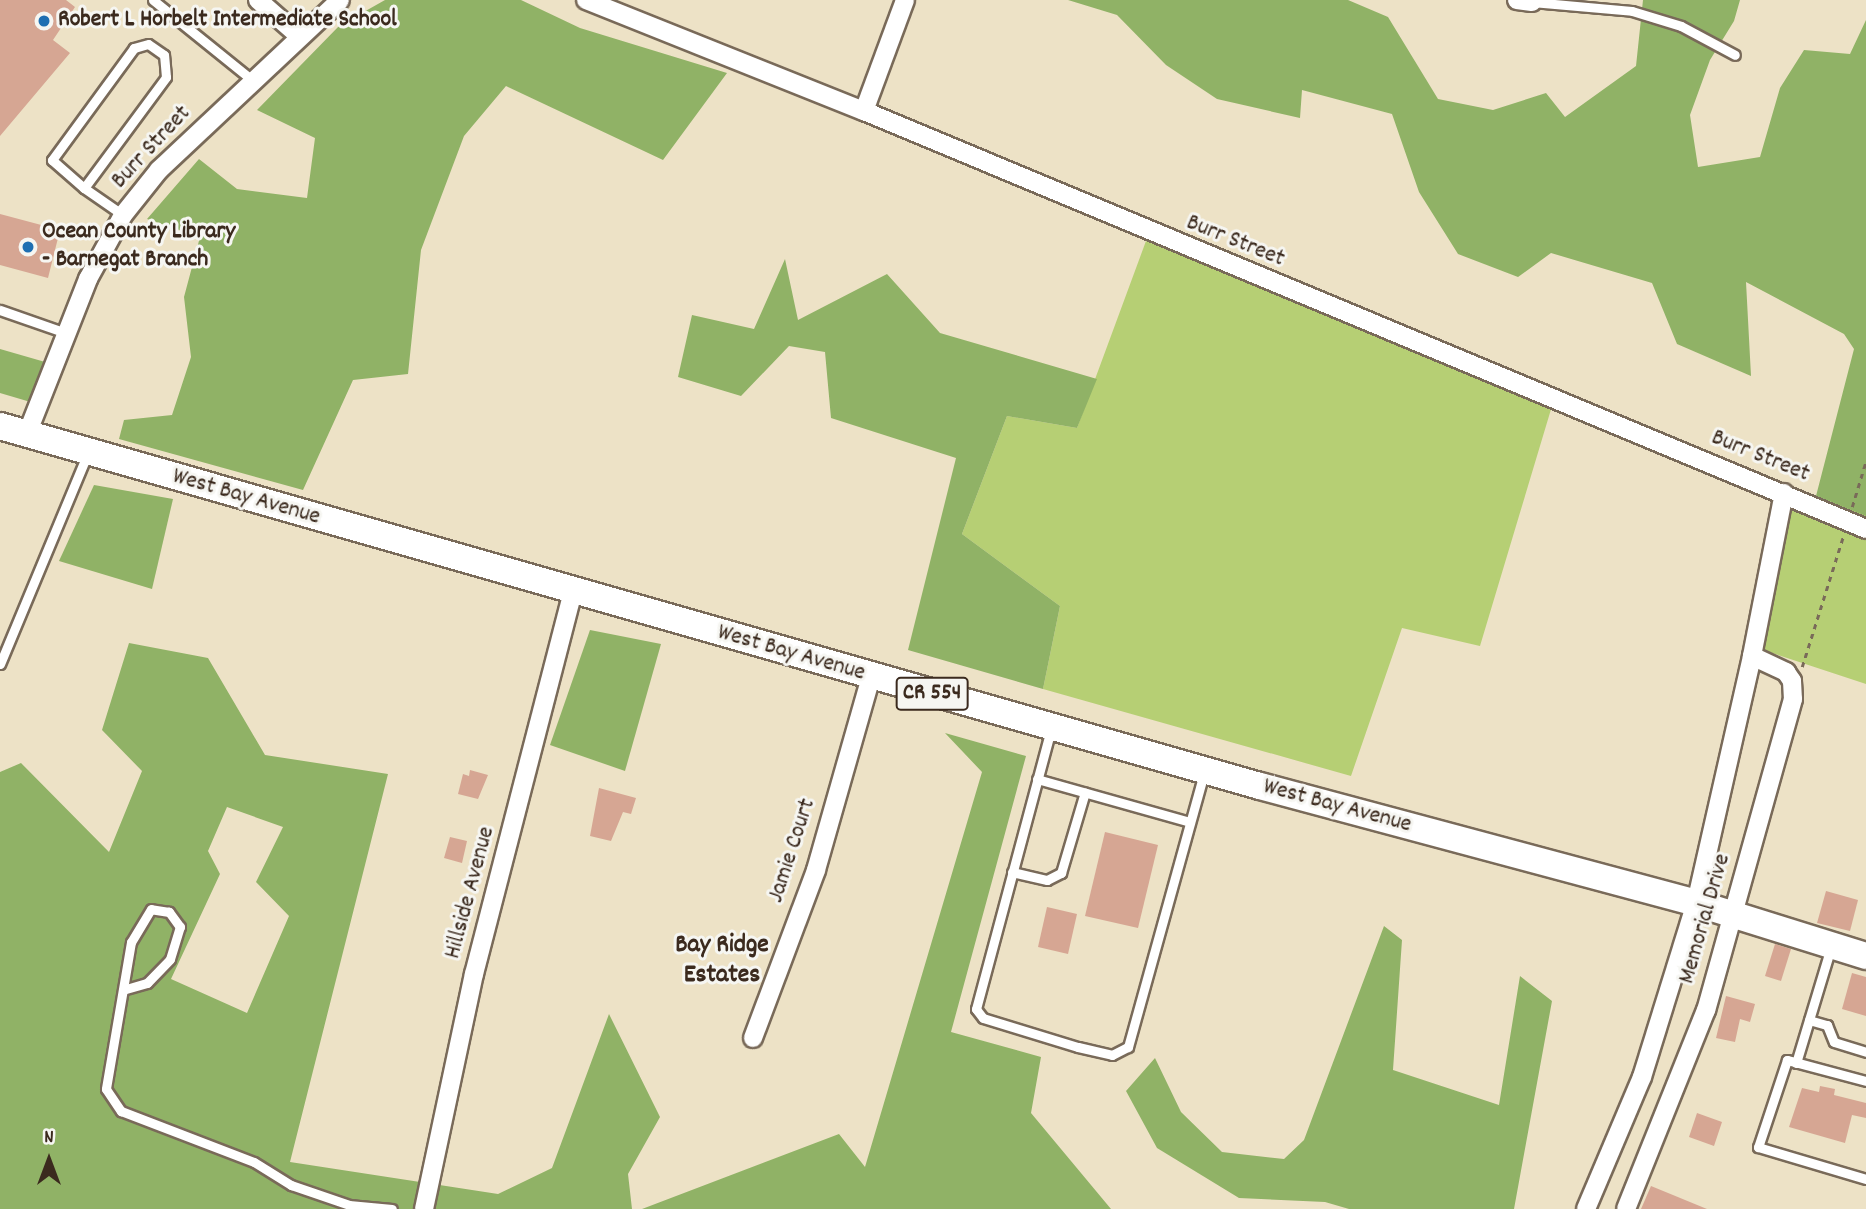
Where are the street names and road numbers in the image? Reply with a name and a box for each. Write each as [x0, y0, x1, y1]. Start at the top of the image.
street label: Burr Street [106, 100, 198, 196]
street label: Burr Street [1182, 209, 1288, 275]
street label: Burr Street [1707, 424, 1813, 490]
street label: West Bay Avenue [169, 463, 323, 533]
street label: West Bay Avenue [714, 619, 868, 689]
road number: CR 554 [895, 674, 969, 714]
street label: West Bay Avenue [1260, 773, 1414, 841]
street label: Jamie Court [763, 795, 823, 907]
street label: Hillside Avenue [440, 824, 502, 962]
street label: Memorial Drive [1674, 851, 1738, 987]

